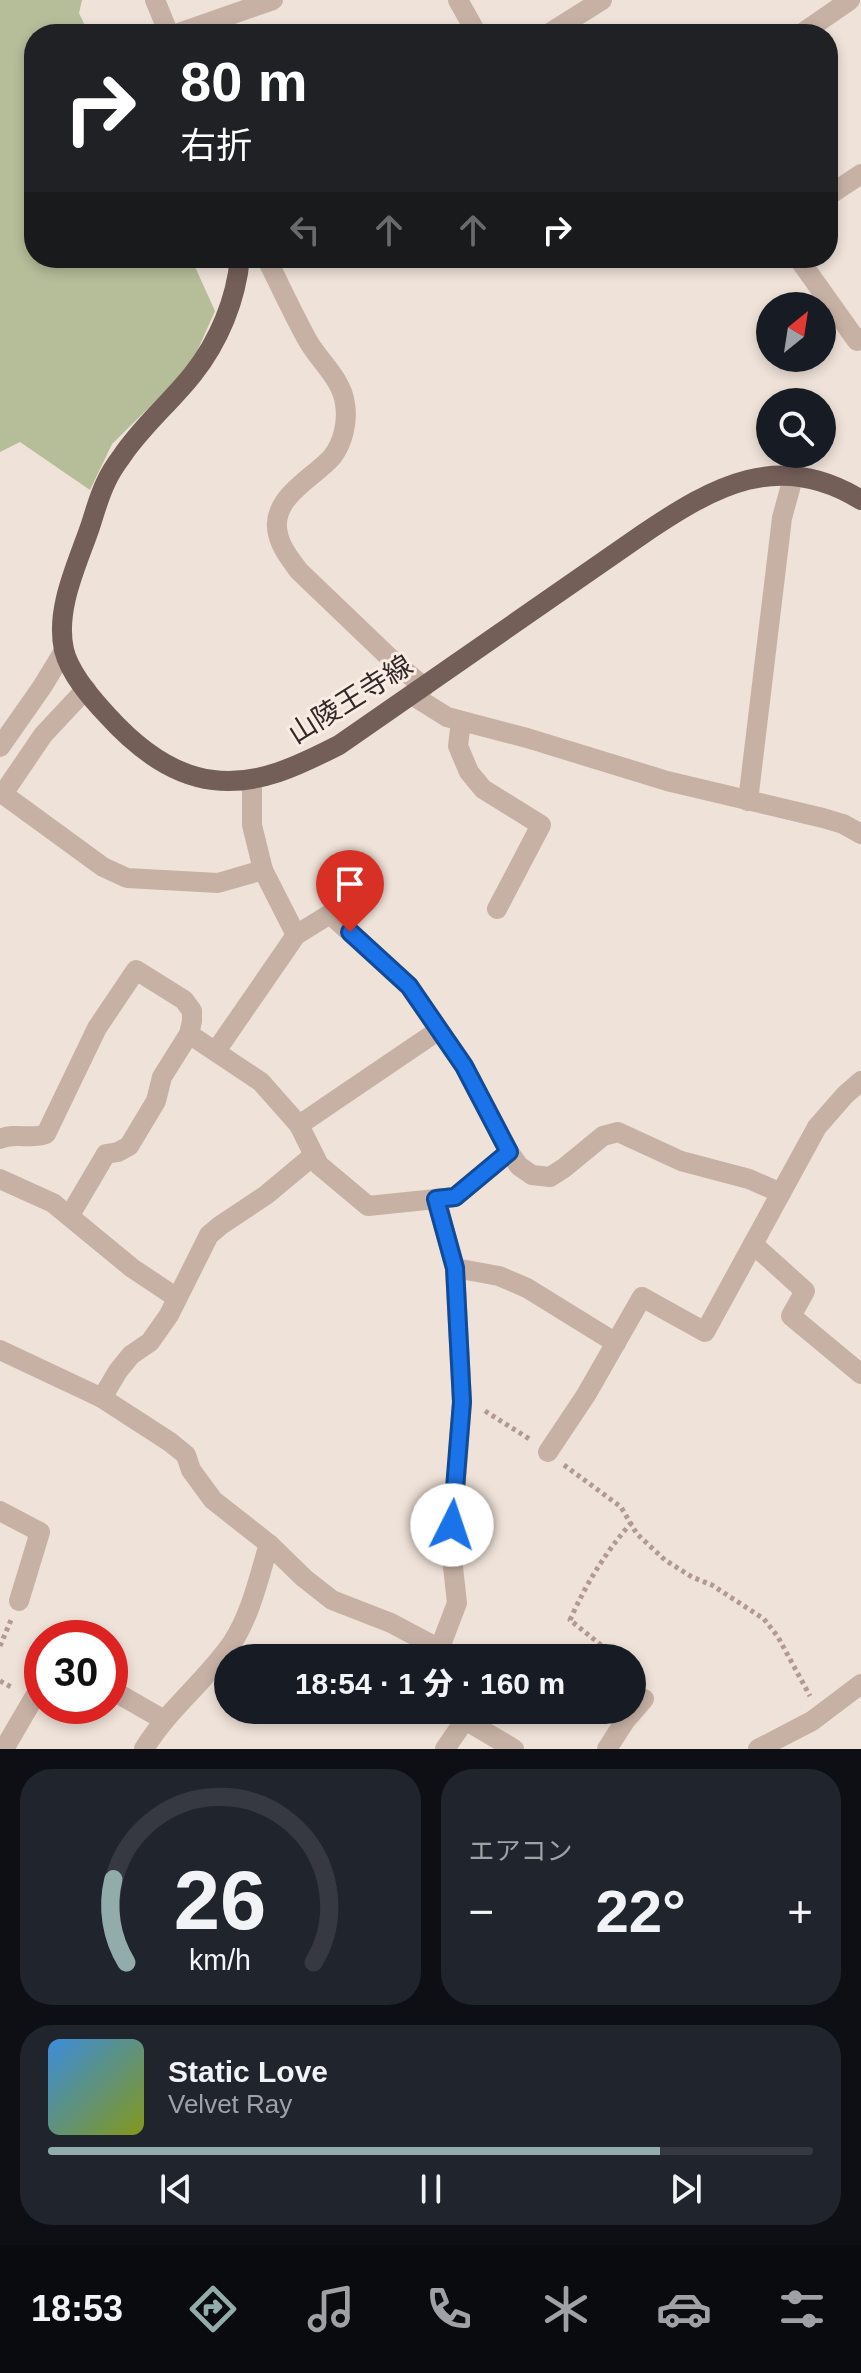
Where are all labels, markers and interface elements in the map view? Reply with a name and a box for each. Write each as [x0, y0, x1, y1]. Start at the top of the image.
text: 80 m [180, 50, 308, 113]
icon: right [48, 56, 152, 160]
text: 右折 [180, 125, 252, 166]
icon: left [283, 208, 327, 252]
icon: ahead [367, 208, 411, 252]
icon: ahead [451, 208, 495, 252]
icon: right [535, 208, 579, 252]
north arrow [756, 292, 836, 372]
map controls [756, 292, 836, 468]
button: search [756, 388, 836, 468]
street label: 山陵王寺線 [283, 649, 418, 750]
pin [316, 850, 384, 932]
icon: arrive [328, 862, 372, 906]
position arrow [410, 1483, 494, 1567]
speed limit sign: 30 [24, 1620, 128, 1724]
text: 18:54 · 1 分 · 160 m [295, 1667, 565, 1700]
text: エアコン [469, 1836, 573, 1866]
text: 26 [174, 1854, 267, 1947]
text: 22° [595, 1878, 686, 1945]
text: − [469, 1887, 494, 1936]
text: + [787, 1887, 813, 1936]
text: km/h [189, 1944, 251, 1976]
text: Static Love [168, 2055, 328, 2088]
text: Velvet Ray [168, 2089, 292, 2119]
icon: previous [154, 2167, 198, 2211]
icon: pause [409, 2167, 453, 2211]
icon: next [664, 2167, 708, 2211]
icon: directions [185, 2281, 241, 2337]
icon: music [303, 2281, 359, 2337]
icon: phone [421, 2281, 477, 2337]
icon: climate [538, 2281, 594, 2337]
icon: car [656, 2281, 712, 2337]
icon: filters [774, 2281, 830, 2337]
text: 18:53 [31, 2288, 123, 2329]

